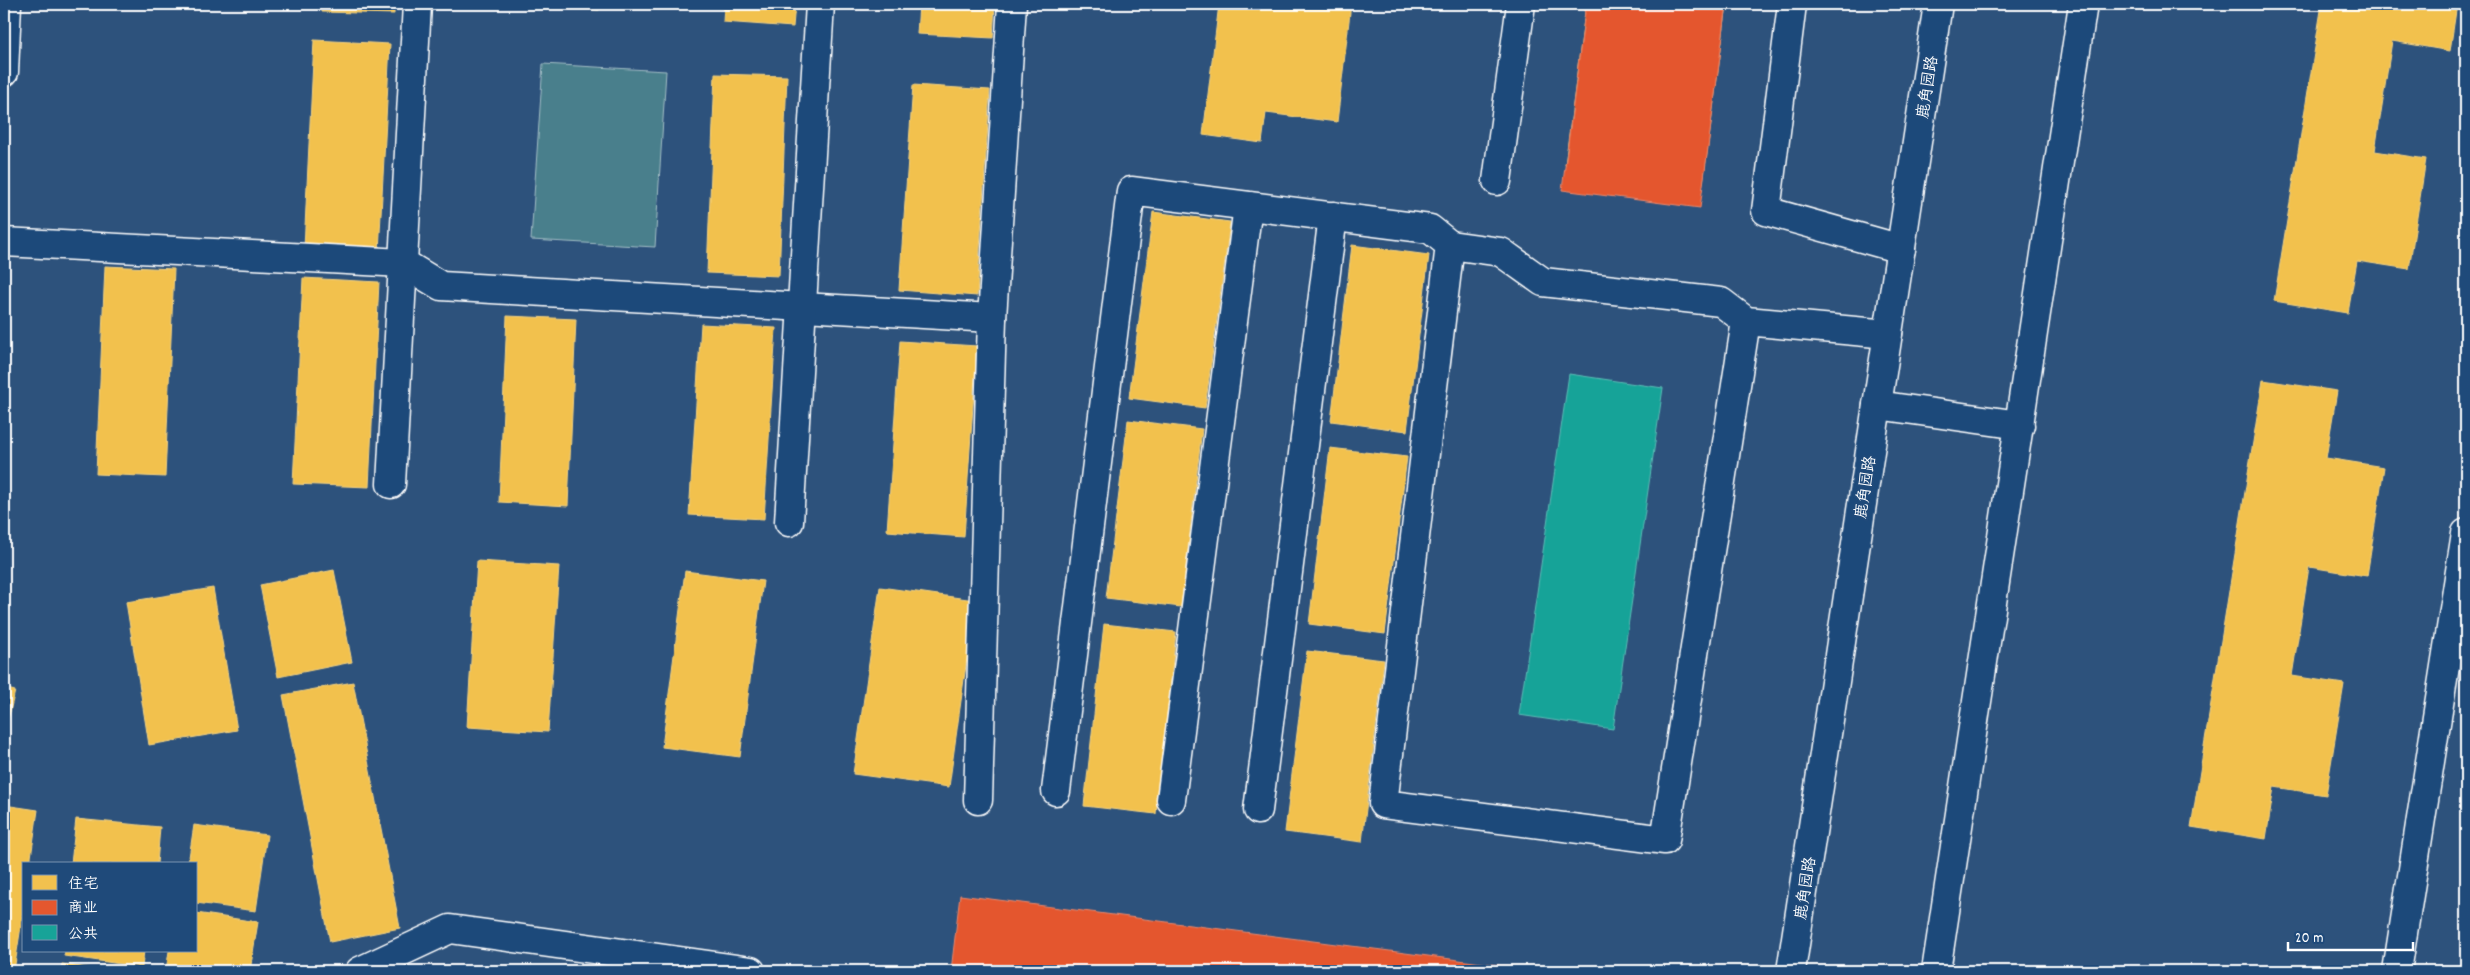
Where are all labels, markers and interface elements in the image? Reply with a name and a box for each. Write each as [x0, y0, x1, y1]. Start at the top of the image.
street label: 鹿角园路 [1912, 54, 1945, 121]
street label: 鹿角园路 [1850, 454, 1883, 521]
street label: 鹿角园路 [1790, 855, 1823, 922]
legend [22, 862, 198, 952]
text: 住宅 [68, 874, 98, 896]
text: 商业 [68, 898, 98, 920]
scale bar [2288, 920, 2412, 952]
text: 公共 [68, 924, 98, 946]
text: 20 m [2295, 928, 2323, 950]

